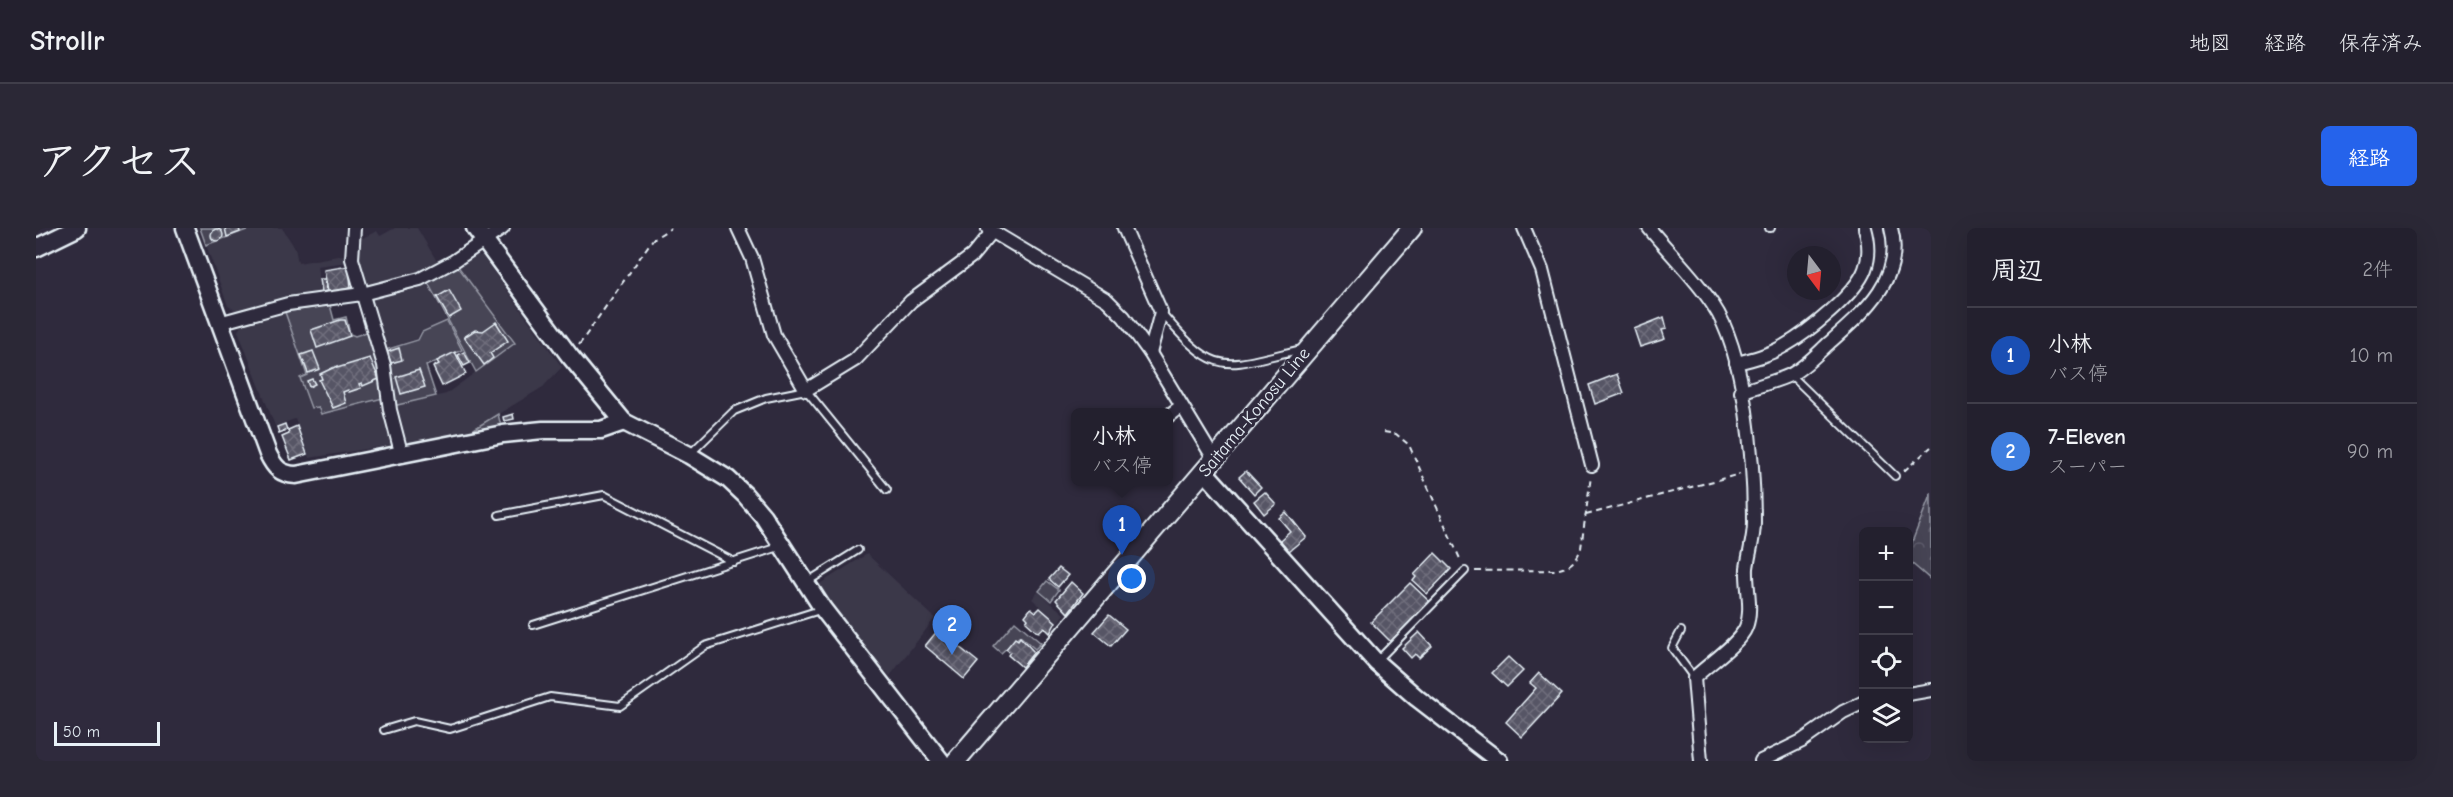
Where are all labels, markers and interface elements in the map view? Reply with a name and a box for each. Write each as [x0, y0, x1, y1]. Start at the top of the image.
text: Strollr [30, 25, 104, 57]
text: 地図 [2189, 31, 2231, 55]
text: 経路 [2264, 31, 2306, 55]
text: 保存済み [2339, 31, 2423, 55]
button: 経路 [2321, 126, 2417, 186]
text: アクセス [36, 137, 201, 186]
north arrow [1787, 246, 1841, 300]
text: 周辺 [1991, 256, 2043, 286]
text: 2件 [2363, 258, 2393, 281]
text: 小林 [2048, 331, 2092, 357]
street label: Saitama-Konosu Line [1194, 343, 1315, 481]
text: 1 [2007, 344, 2014, 367]
text: 10 m [2350, 344, 2393, 367]
text: バス停 [2048, 362, 2108, 385]
popup [1071, 408, 1173, 486]
text: 小林 [1092, 423, 1136, 449]
text: 7-Eleven [2048, 424, 2126, 450]
text: 2 [2006, 440, 2015, 463]
text: 90 m [2347, 440, 2393, 463]
text: バス停 [1092, 454, 1152, 477]
text: スーパー [2048, 455, 2127, 478]
pin: 1 [1102, 506, 1142, 555]
map controls [1859, 527, 1913, 743]
button: + [1859, 527, 1913, 581]
your location [1117, 564, 1146, 593]
button: − [1859, 581, 1913, 635]
pin: 2 [932, 606, 972, 655]
button: locate [1859, 635, 1913, 689]
button: layers [1859, 689, 1913, 743]
scale bar [54, 719, 160, 746]
text: 50 m [63, 723, 100, 741]

